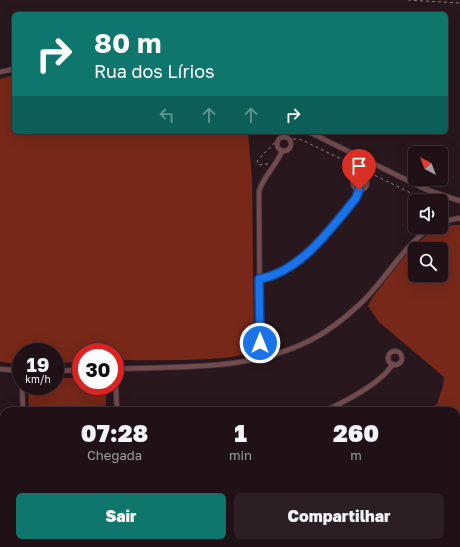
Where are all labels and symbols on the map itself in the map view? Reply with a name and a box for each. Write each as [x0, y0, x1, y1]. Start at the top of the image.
north arrow [408, 146, 448, 186]
pin [342, 149, 376, 190]
position arrow [239, 322, 281, 364]
speed limit sign: 30 [72, 343, 124, 395]

